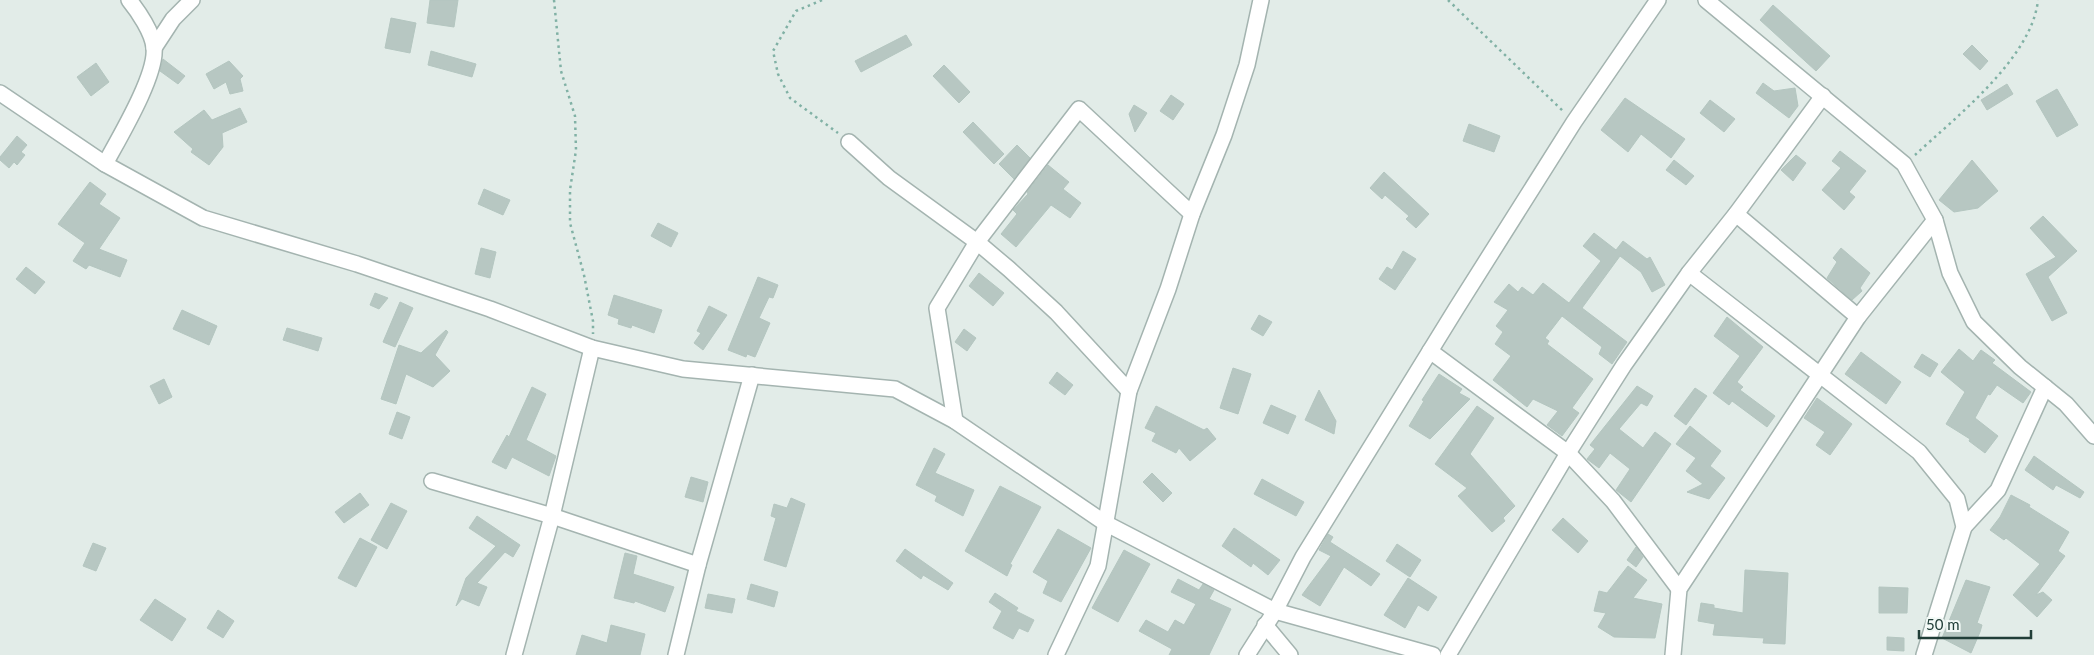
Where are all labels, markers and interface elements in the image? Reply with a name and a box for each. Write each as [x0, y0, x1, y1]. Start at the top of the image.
scale bar [1919, 608, 2032, 640]
text: 50 m [1926, 615, 1960, 633]

